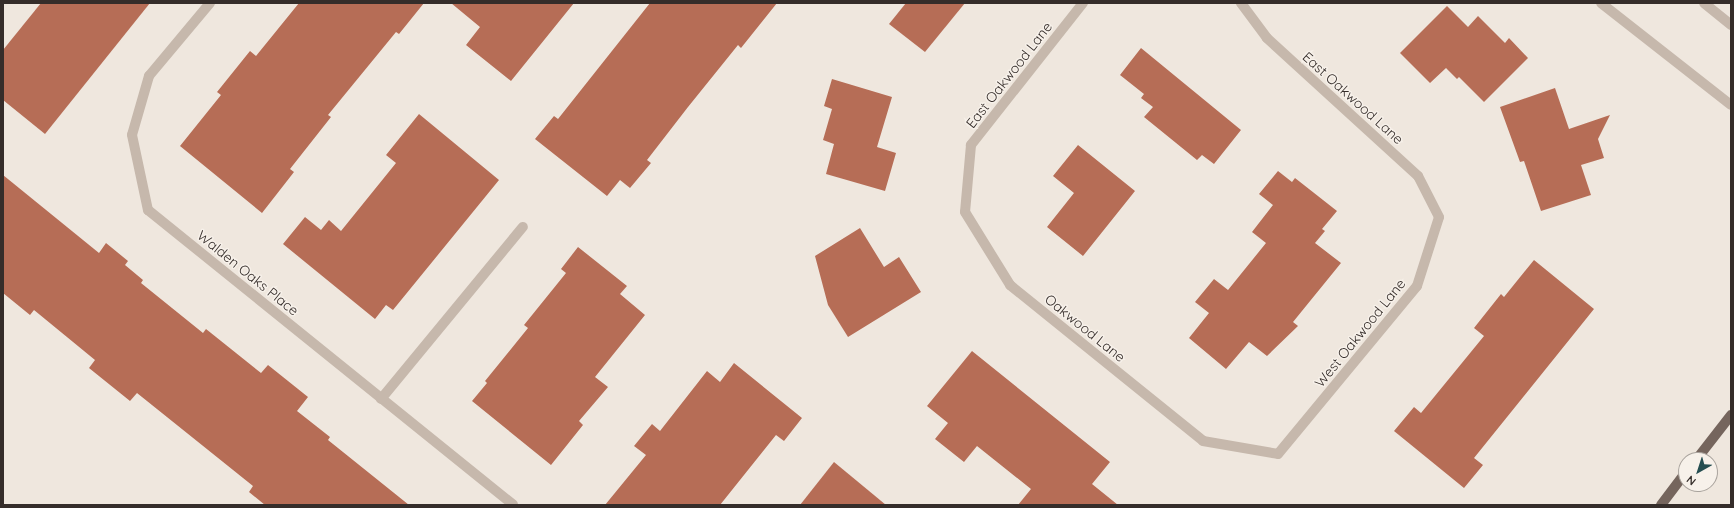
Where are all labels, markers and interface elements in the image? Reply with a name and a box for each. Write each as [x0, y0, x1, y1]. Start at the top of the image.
street label: East Oakwood Lane [962, 19, 1056, 131]
street label: East Oakwood Lane [1299, 48, 1407, 148]
street label: Walden Oaks Place [194, 227, 302, 319]
street label: West Oakwood Lane [1311, 275, 1409, 391]
street label: Oakwood Lane [1041, 291, 1129, 365]
north arrow [1678, 452, 1718, 492]
text: N [1684, 473, 1699, 489]

